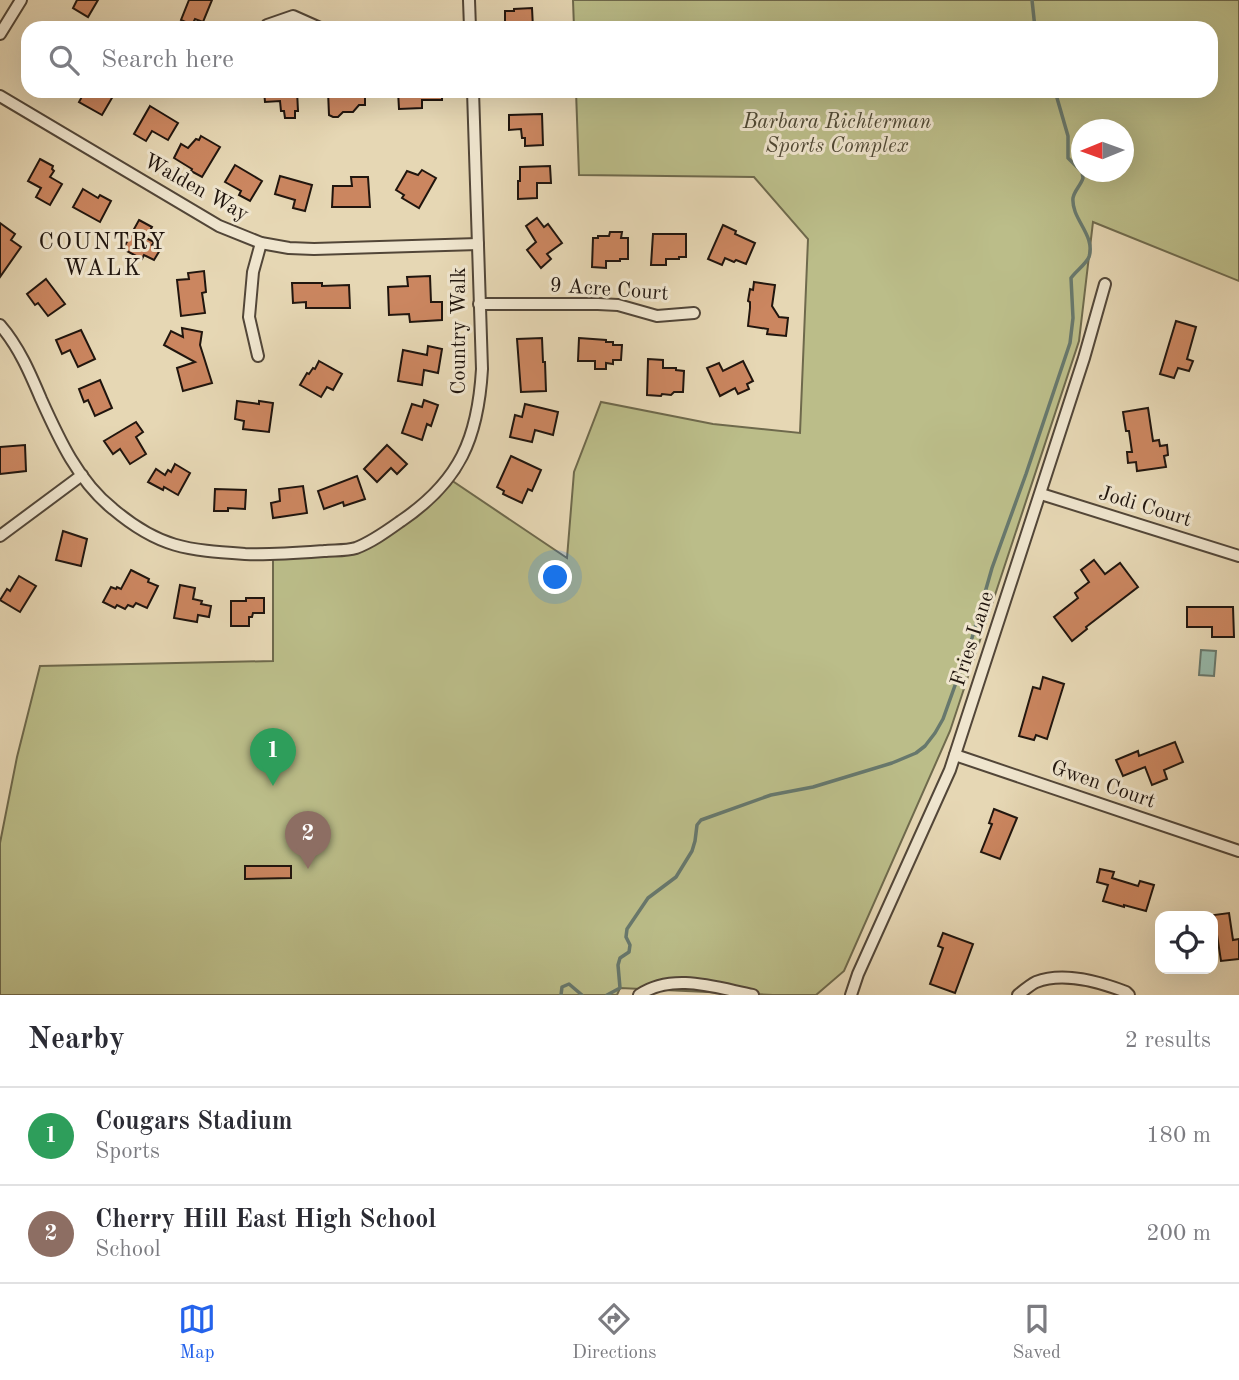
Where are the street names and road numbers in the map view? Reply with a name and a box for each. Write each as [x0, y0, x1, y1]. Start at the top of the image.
street label: Walden Way [140, 151, 252, 225]
street label: Country Walk [449, 267, 470, 395]
street label: 9 Acre Court [549, 275, 669, 305]
street label: Jodi Court [1096, 483, 1194, 531]
street label: Fries Lane [948, 589, 998, 689]
street label: Gwen Court [1048, 757, 1158, 813]

